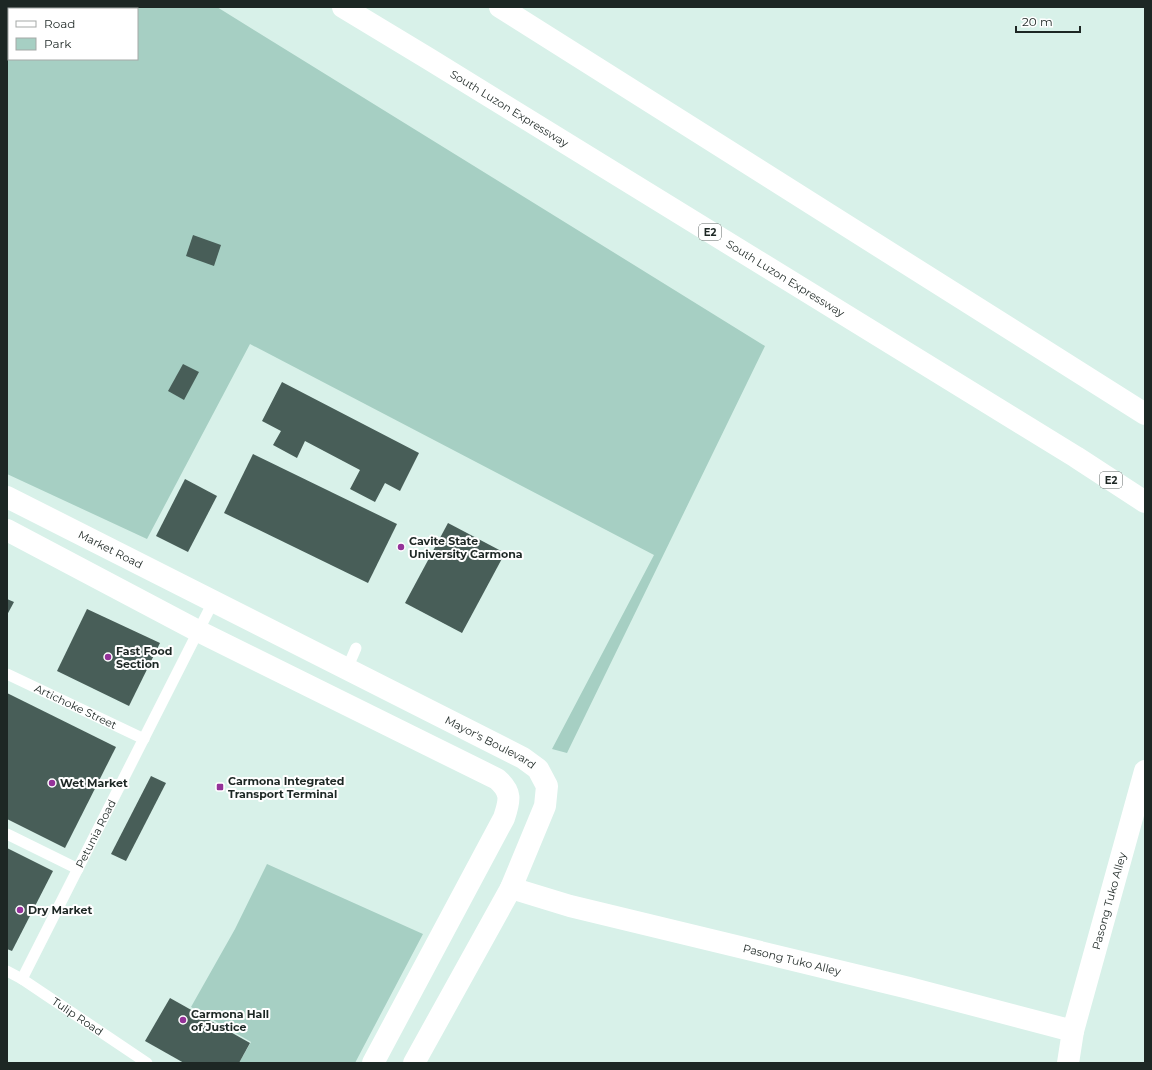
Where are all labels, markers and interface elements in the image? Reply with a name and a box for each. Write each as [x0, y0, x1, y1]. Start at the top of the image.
legend [8, 8, 138, 60]
scale bar [1016, 8, 1080, 34]
text: 20 m [1022, 14, 1053, 29]
text: Road [44, 16, 75, 31]
text: Park [44, 36, 72, 51]
street label: South Luzon Expressway [448, 67, 571, 150]
road number: E2 [699, 224, 721, 240]
street label: South Luzon Expressway [724, 237, 847, 320]
road number: E2 [1100, 472, 1122, 488]
street label: Market Road [76, 527, 145, 572]
place label: Cavite State University Carmona [409, 534, 523, 561]
marker: Cavite State University Carmona [396, 542, 406, 552]
place label: Fast Food Section [116, 644, 172, 671]
marker: Fast Food Section [103, 652, 113, 662]
street label: Artichoke Street [32, 681, 120, 732]
street label: Mayor's Boulevard [443, 713, 538, 772]
place label: Carmona Integrated Transport Terminal [228, 774, 344, 801]
place label: Wet Market [60, 776, 128, 790]
marker: Wet Market [47, 778, 57, 788]
marker: Carmona Integrated Transport Terminal [215, 782, 225, 792]
street label: Petunia Road [72, 797, 119, 870]
street label: Pasong Tuko Alley [1089, 851, 1129, 951]
place label: Dry Market [28, 903, 92, 917]
marker: Dry Market [15, 905, 25, 915]
street label: Pasong Tuko Alley [741, 941, 842, 978]
street label: Tulip Road [49, 994, 106, 1039]
place label: Carmona Hall of Justice [191, 1007, 269, 1034]
marker: Carmona Hall of Justice [178, 1015, 188, 1025]

